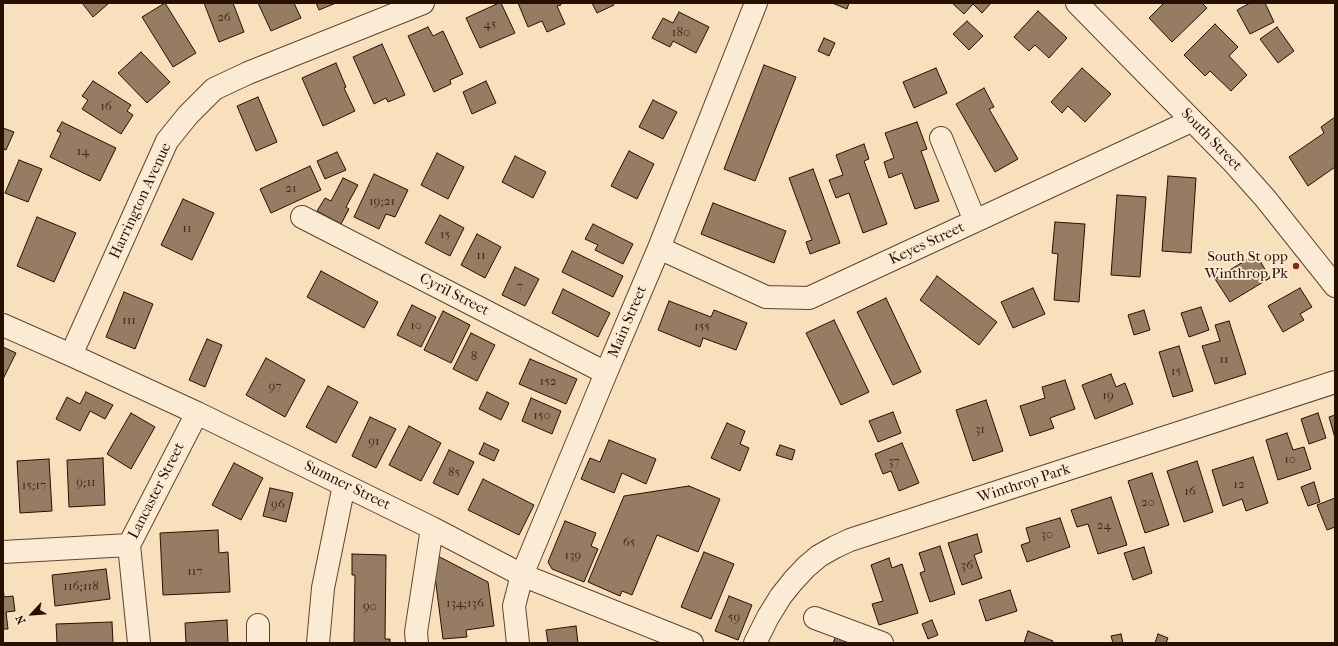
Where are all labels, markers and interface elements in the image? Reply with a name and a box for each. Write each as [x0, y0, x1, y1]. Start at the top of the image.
house number: 26 [217, 10, 231, 26]
house number: 45 [484, 17, 496, 33]
house number: 180 [672, 25, 690, 41]
house number: 16 [100, 99, 112, 115]
street label: South Street [1177, 105, 1245, 175]
street label: Harrington Avenue [106, 140, 176, 262]
house number: 14 [77, 144, 89, 160]
house number: 21 [285, 181, 297, 197]
house number: 19;21 [369, 194, 395, 210]
street label: Keyes Street [886, 219, 968, 269]
house number: 11 [182, 221, 192, 237]
house number: 15 [440, 227, 450, 243]
house number: 11 [476, 248, 486, 264]
place label: South St opp Winthrop Pk [1205, 248, 1288, 283]
marker: South St opp Winthrop Pk [1291, 261, 1301, 271]
street label: Cyril Street [416, 270, 492, 320]
house number: 7 [517, 279, 523, 295]
street label: Main Street [605, 283, 651, 361]
house number: 111 [122, 313, 136, 329]
house number: 10 [410, 318, 422, 334]
house number: 155 [694, 319, 710, 335]
house number: 8 [471, 349, 477, 365]
house number: 11 [1219, 352, 1229, 368]
house number: 15 [1171, 364, 1181, 380]
house number: 152 [540, 374, 556, 390]
house number: 97 [268, 379, 282, 395]
house number: 19 [1102, 388, 1114, 404]
house number: 150 [533, 408, 551, 424]
house number: 31 [975, 422, 985, 438]
house number: 91 [368, 434, 380, 450]
street label: Lancaster Street [125, 440, 189, 542]
house number: 10 [1284, 452, 1296, 468]
house number: 37 [888, 454, 900, 470]
street label: Sumner Street [301, 457, 393, 515]
street label: Winthrop Park [975, 461, 1073, 507]
house number: 85 [448, 465, 460, 481]
house number: 9;11 [76, 475, 96, 491]
house number: 12 [1233, 477, 1245, 493]
house number: 15;17 [22, 478, 46, 494]
house number: 16 [1184, 484, 1196, 500]
house number: 20 [1141, 495, 1155, 511]
house number: 96 [271, 497, 285, 513]
house number: 24 [1097, 518, 1111, 534]
house number: 30 [1041, 527, 1053, 543]
house number: 65 [623, 535, 635, 551]
house number: 139 [565, 548, 581, 564]
house number: 36 [961, 558, 973, 574]
house number: 117 [187, 564, 203, 580]
house number: 116;118 [63, 579, 99, 595]
north arrow [12, 594, 52, 634]
house number: 134;136 [446, 596, 484, 612]
house number: 90 [363, 599, 377, 615]
house number: 59 [728, 610, 740, 626]
text: N [13, 613, 28, 626]

